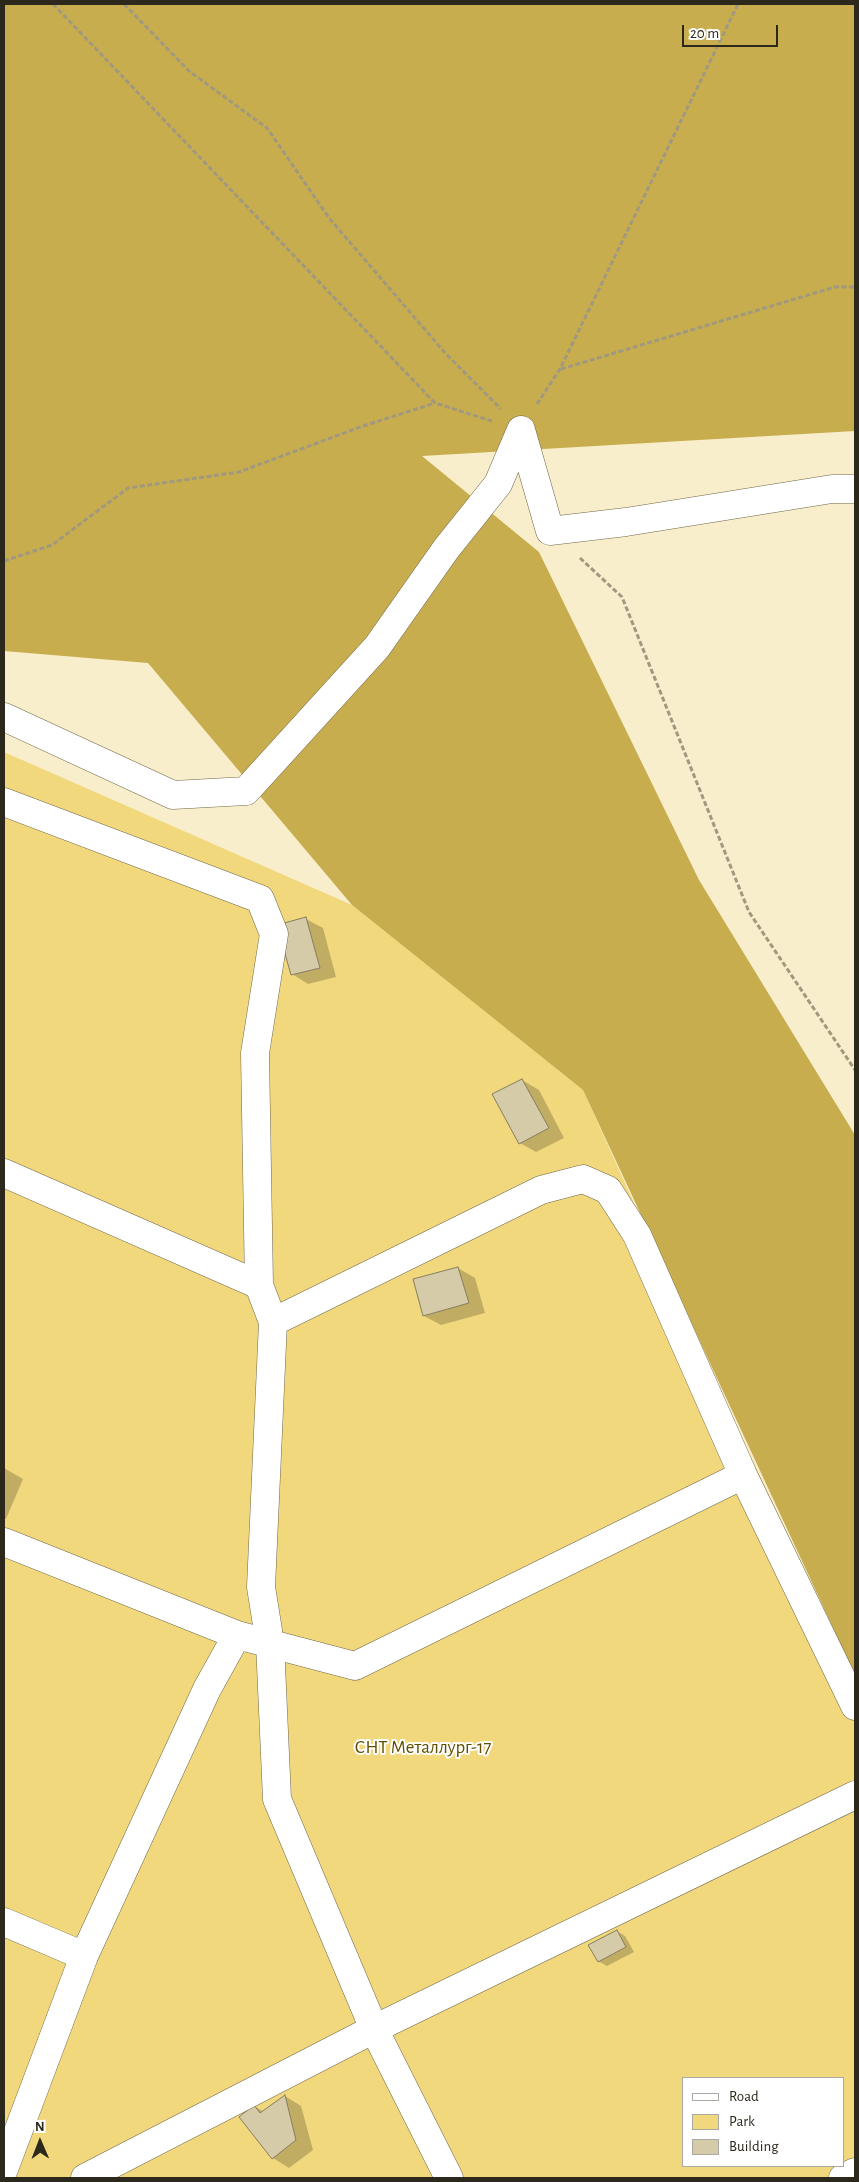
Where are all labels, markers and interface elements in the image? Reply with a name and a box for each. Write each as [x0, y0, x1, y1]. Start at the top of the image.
scale bar [684, 15, 780, 47]
text: 20 m [690, 26, 719, 41]
park label: СНТ Металлург-17 [355, 1736, 491, 1758]
legend [682, 2077, 844, 2167]
text: Road [729, 2089, 759, 2104]
text: Park [729, 2114, 755, 2129]
north arrow [15, 2117, 65, 2167]
text: N [35, 2120, 45, 2134]
text: Building [729, 2139, 779, 2154]

